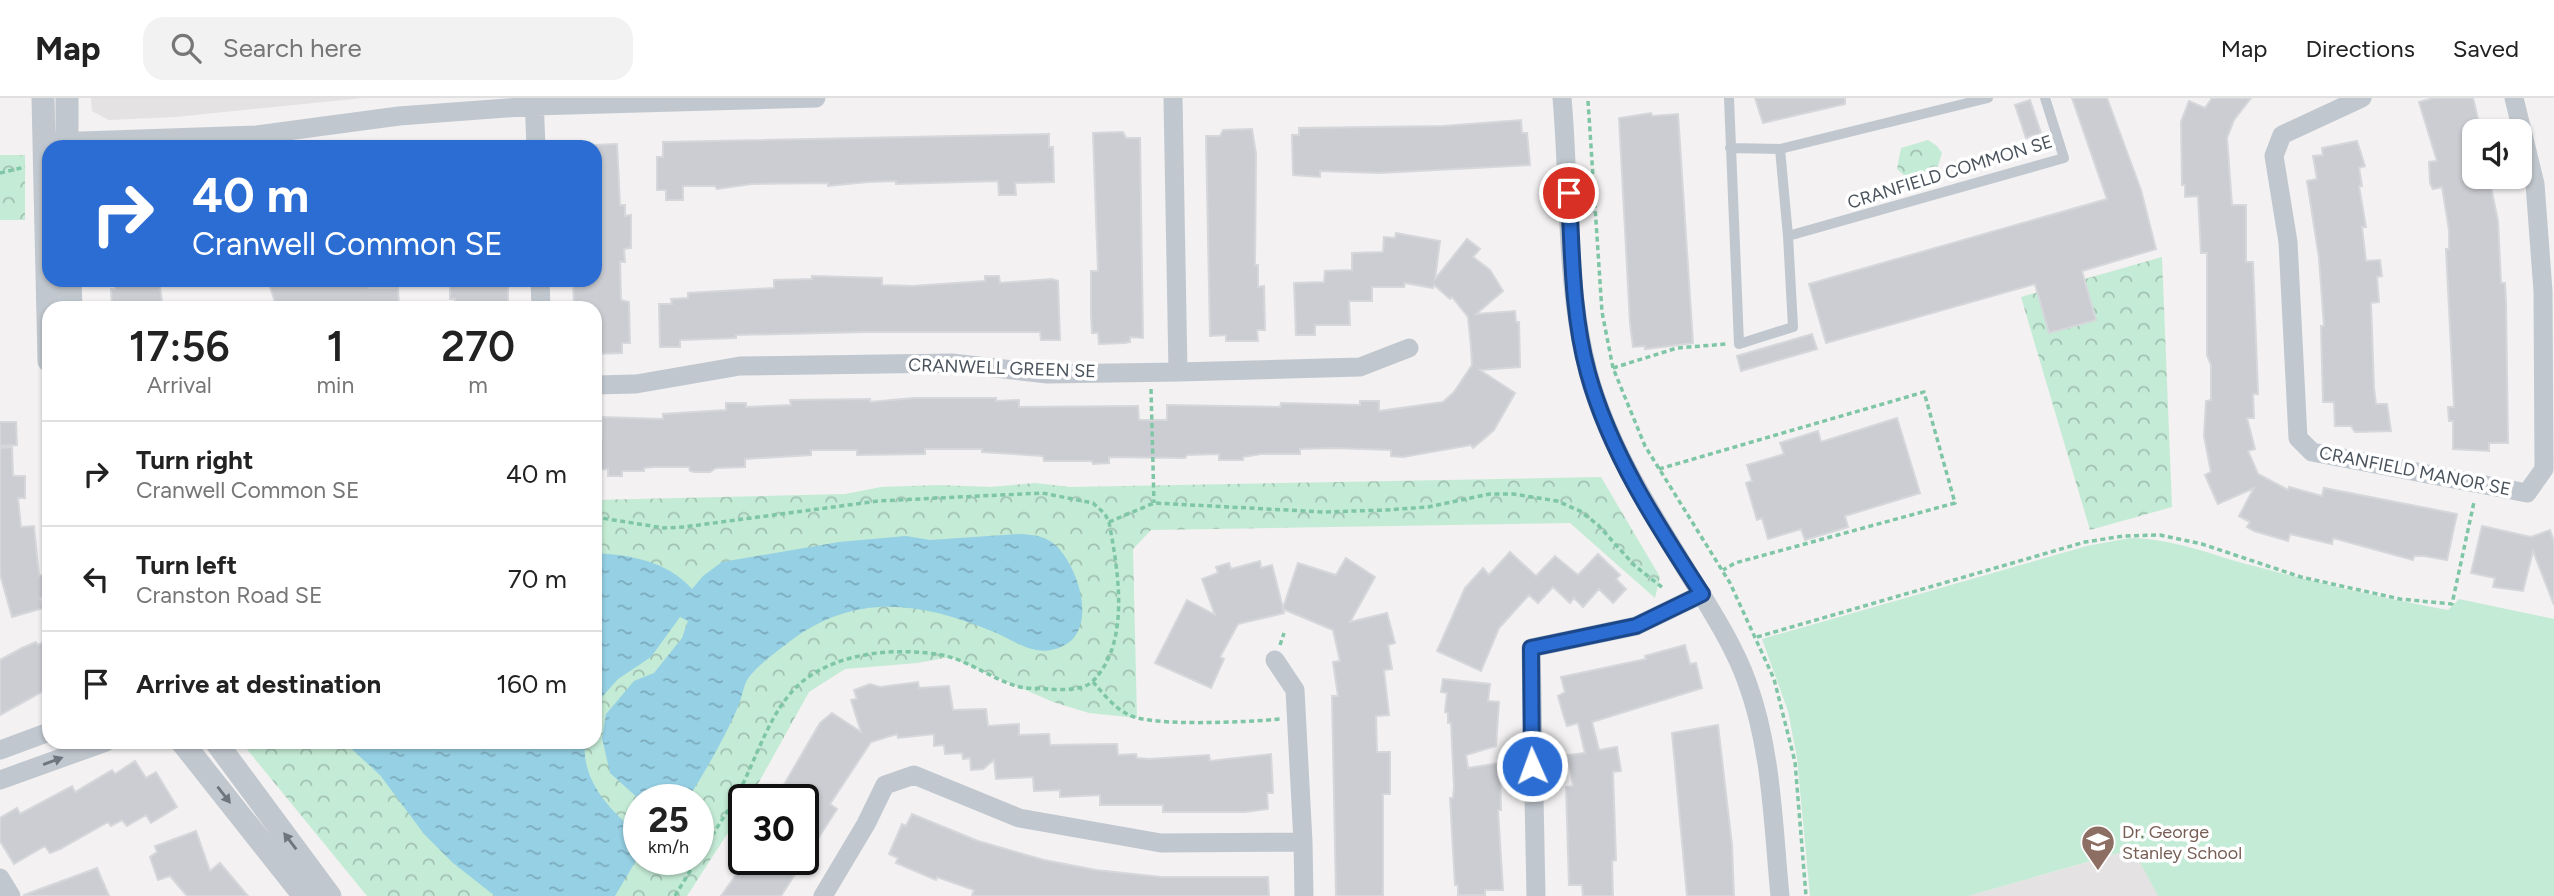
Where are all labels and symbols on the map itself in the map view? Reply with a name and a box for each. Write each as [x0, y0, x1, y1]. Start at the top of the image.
street label: CRANFIELD COMMON SE [1845, 130, 2055, 214]
pin [1539, 163, 1599, 223]
street label: CRANWELL GREEN SE [908, 354, 1096, 382]
street label: CRANFIELD MANOR SE [2317, 442, 2513, 500]
position arrow [1495, 729, 1569, 803]
one-way arrow [42, 755, 63, 766]
speed limit sign: 30 [728, 784, 819, 875]
one-way arrow [217, 786, 232, 804]
place label: Dr. George Stanley School [2122, 821, 2242, 864]
school or university icon: Dr. George Stanley School [2079, 823, 2117, 872]
one-way arrow [283, 832, 297, 850]

